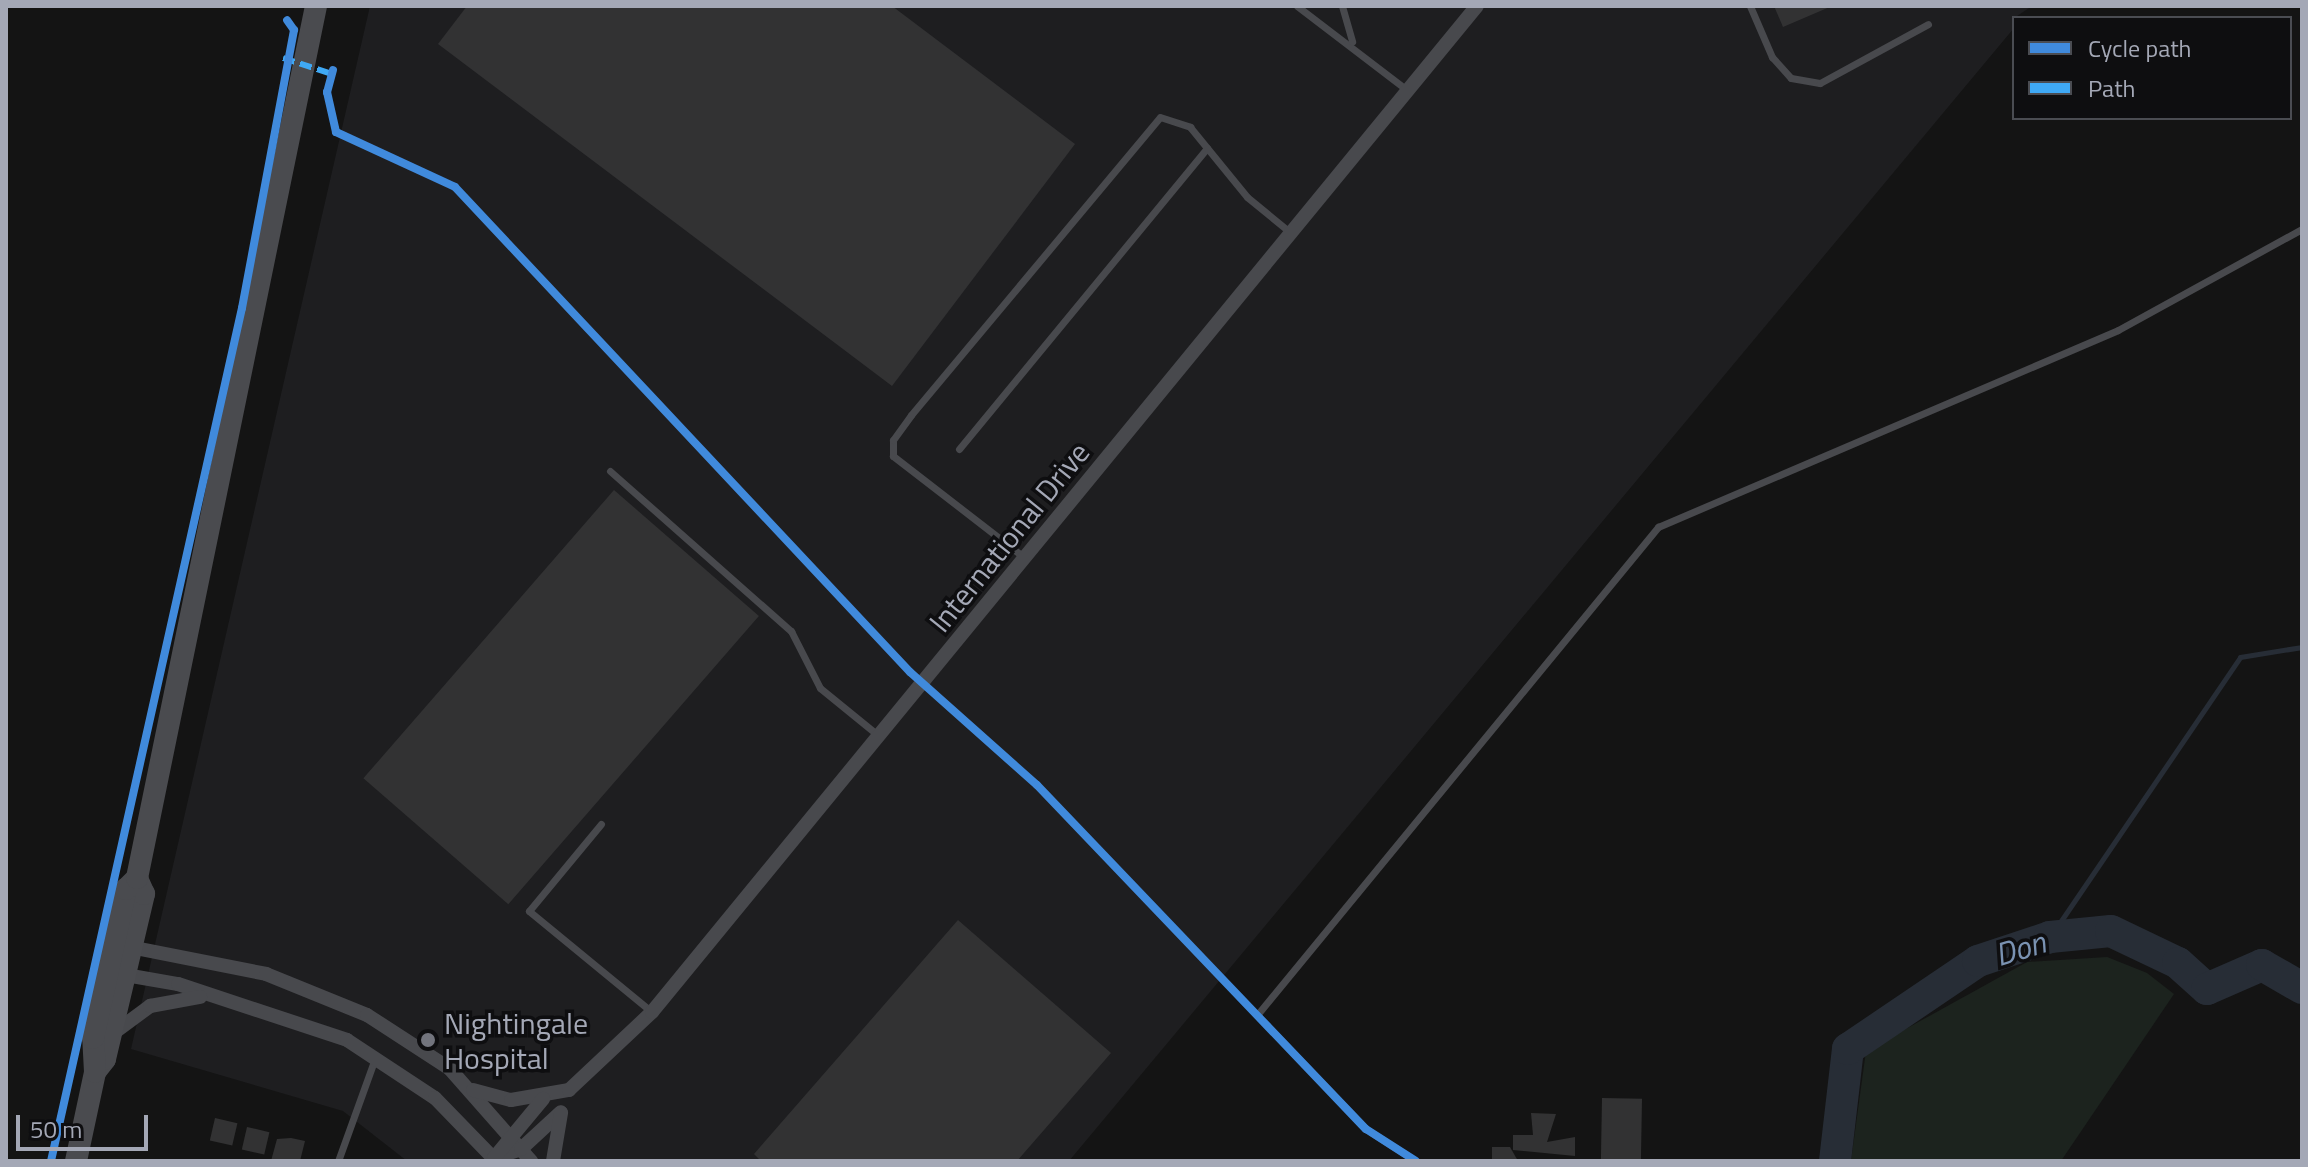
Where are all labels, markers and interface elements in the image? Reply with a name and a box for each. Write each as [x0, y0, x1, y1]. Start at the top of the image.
legend [2012, 16, 2292, 120]
text: Cycle path [2088, 30, 2191, 66]
text: Path [2088, 70, 2135, 106]
street label: International Drive [921, 435, 1097, 639]
water label: Don [1990, 922, 2050, 974]
place label: Nightingale Hospital [444, 1005, 588, 1076]
marker: Nightingale Hospital [419, 1031, 437, 1049]
scale bar [20, 1099, 152, 1149]
text: 50 m [30, 1111, 82, 1147]

